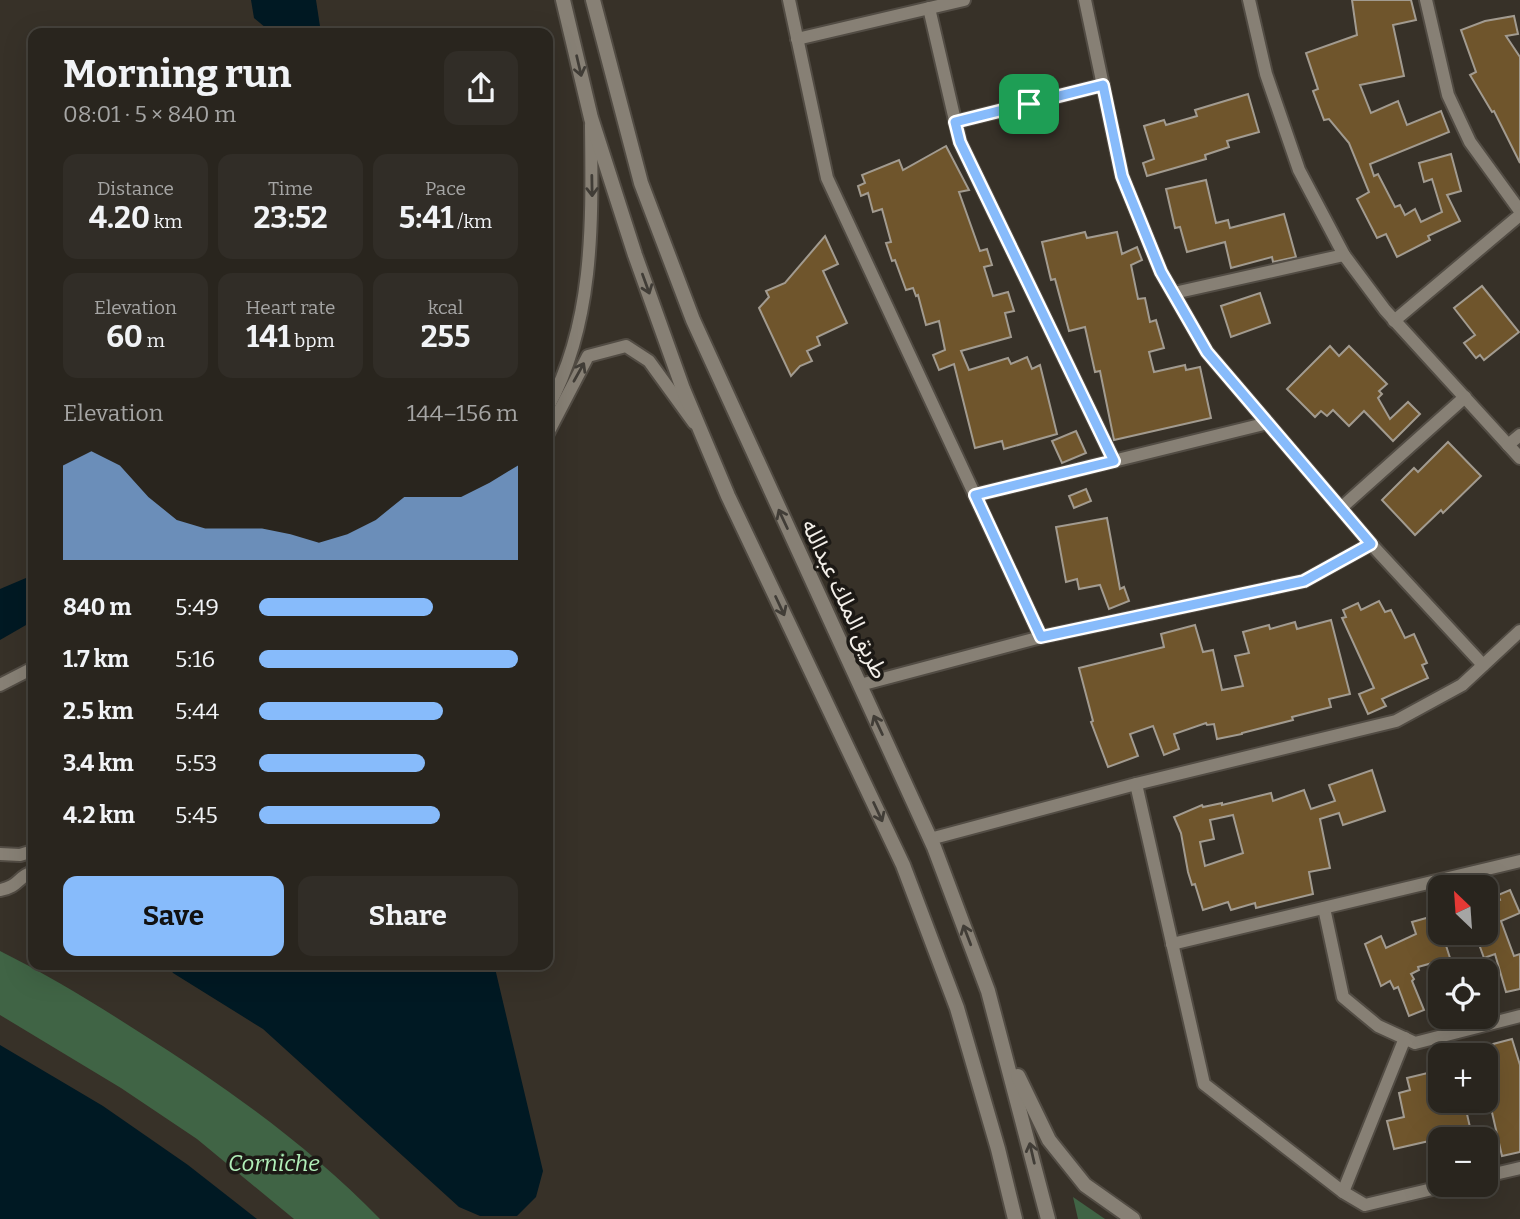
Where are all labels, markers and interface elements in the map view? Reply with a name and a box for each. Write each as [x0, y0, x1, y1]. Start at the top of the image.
text: Morning run [63, 51, 291, 97]
button: share [444, 51, 518, 125]
one-way arrow [572, 54, 586, 77]
pin [999, 74, 1059, 134]
icon: arrive [1010, 85, 1048, 123]
text: 08:01 · 5 × 840 m [63, 100, 236, 128]
one-way arrow [585, 174, 599, 197]
text: Distance [97, 177, 174, 200]
text: Time [268, 177, 313, 200]
text: Pace [425, 177, 466, 200]
text: 4.20 [89, 200, 150, 236]
text: 23:52 [253, 200, 328, 236]
text: 5:41 [399, 200, 454, 236]
text: km [150, 210, 182, 233]
text: /km [454, 210, 492, 233]
one-way arrow [641, 272, 653, 294]
text: Elevation [94, 296, 177, 319]
text: Heart rate [246, 296, 335, 319]
text: kcal [428, 296, 463, 319]
text: 60 [106, 319, 143, 355]
text: 141 [246, 319, 290, 355]
text: 255 [421, 319, 470, 355]
text: m [143, 329, 165, 352]
text: bpm [290, 329, 335, 352]
one-way arrow [572, 362, 586, 382]
text: Elevation [63, 399, 163, 427]
text: 144–156 m [407, 399, 518, 427]
one-way arrow [776, 509, 789, 530]
street label: طريق الملك عبدالله [796, 515, 894, 683]
text: 840 m [63, 593, 132, 621]
text: 5:49 [175, 593, 219, 621]
one-way arrow [774, 595, 788, 616]
text: 1.7 km [63, 645, 129, 673]
text: 5:16 [175, 645, 215, 673]
text: 2.5 km [63, 697, 133, 725]
text: 5:44 [175, 697, 219, 725]
one-way arrow [871, 715, 884, 736]
text: 3.4 km [63, 749, 134, 777]
text: 5:53 [175, 749, 217, 777]
text: 4.2 km [63, 801, 135, 829]
text: 5:45 [175, 801, 218, 829]
one-way arrow [872, 801, 885, 822]
north arrow [1428, 875, 1498, 945]
map controls [1428, 875, 1498, 1197]
button: Save [63, 876, 284, 956]
button: Share [298, 876, 518, 956]
one-way arrow [960, 924, 972, 946]
button: locate [1428, 959, 1498, 1029]
button: + [1428, 1043, 1498, 1113]
button: − [1428, 1127, 1498, 1197]
one-way arrow [1025, 1142, 1038, 1165]
park label: Corniche [228, 1149, 320, 1177]

